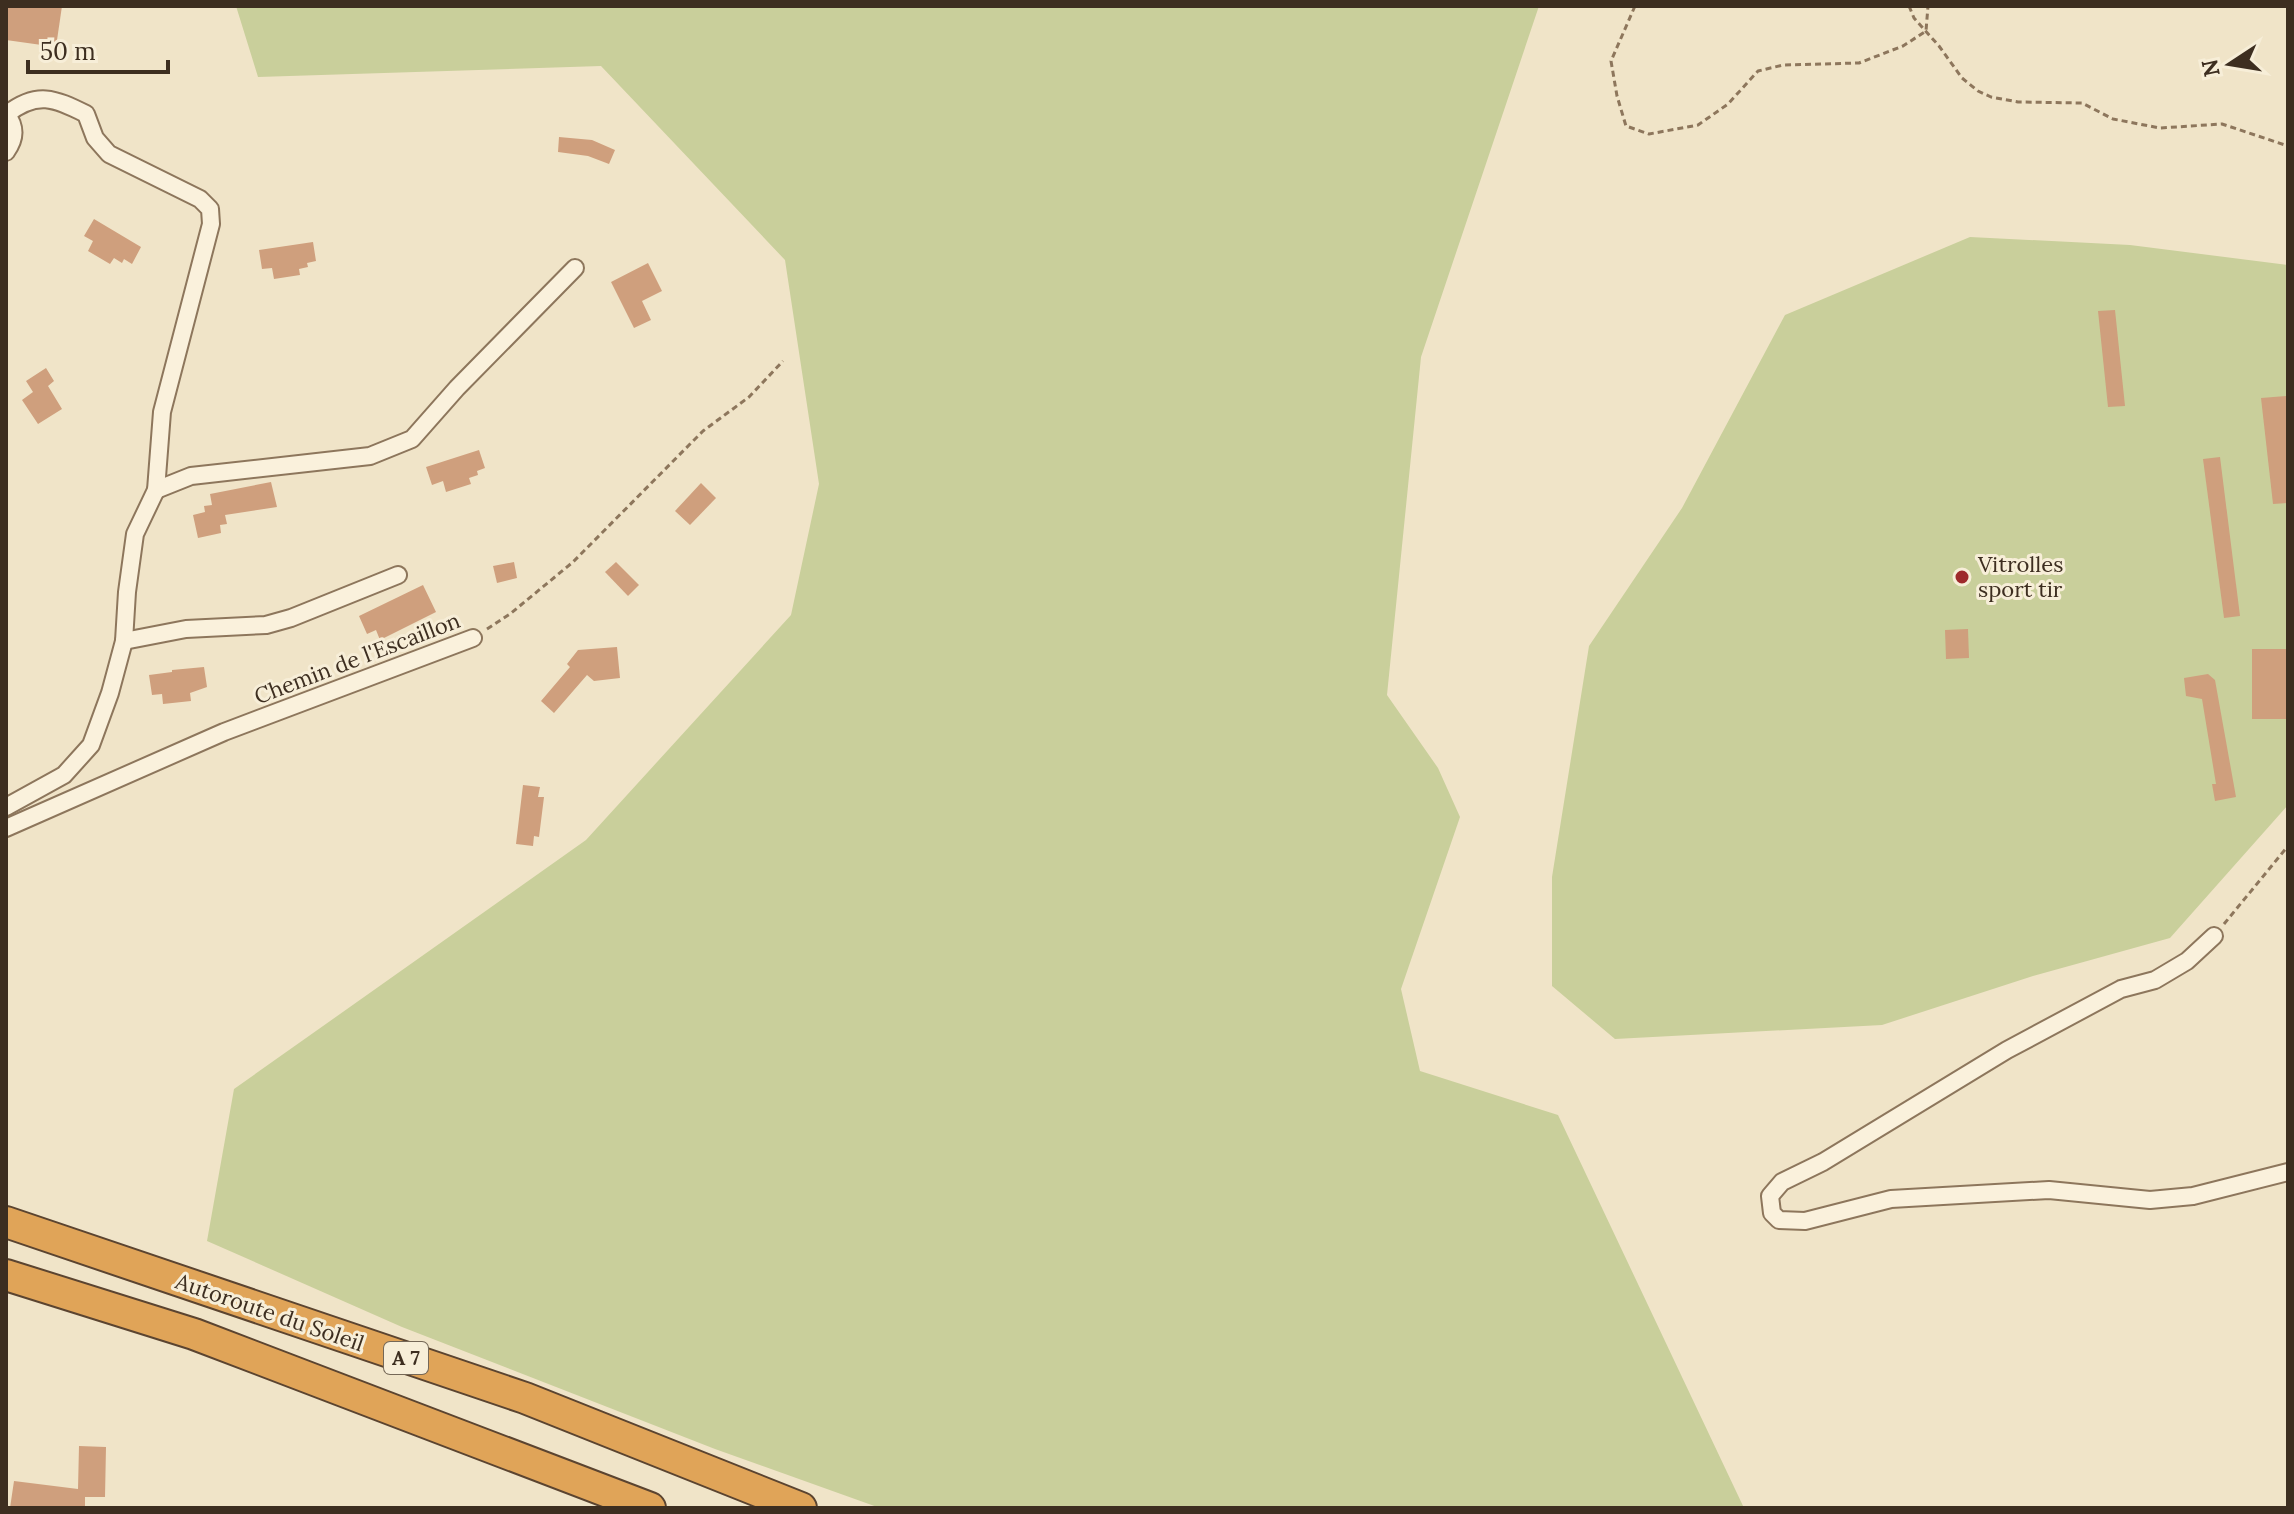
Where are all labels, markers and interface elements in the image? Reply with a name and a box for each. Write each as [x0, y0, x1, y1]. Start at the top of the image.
scale bar [28, 24, 168, 74]
north arrow [2190, 24, 2270, 104]
text: 50 m [40, 36, 96, 67]
text: N [2195, 57, 2226, 79]
place label: Vitrolles sport tir [1977, 550, 2063, 603]
marker: Vitrolles sport tir [1953, 568, 1971, 586]
street label: Chemin de l'Escaillon [250, 606, 464, 710]
street label: Autoroute du Soleil [171, 1266, 368, 1357]
road number: A 7 [384, 1342, 428, 1374]

